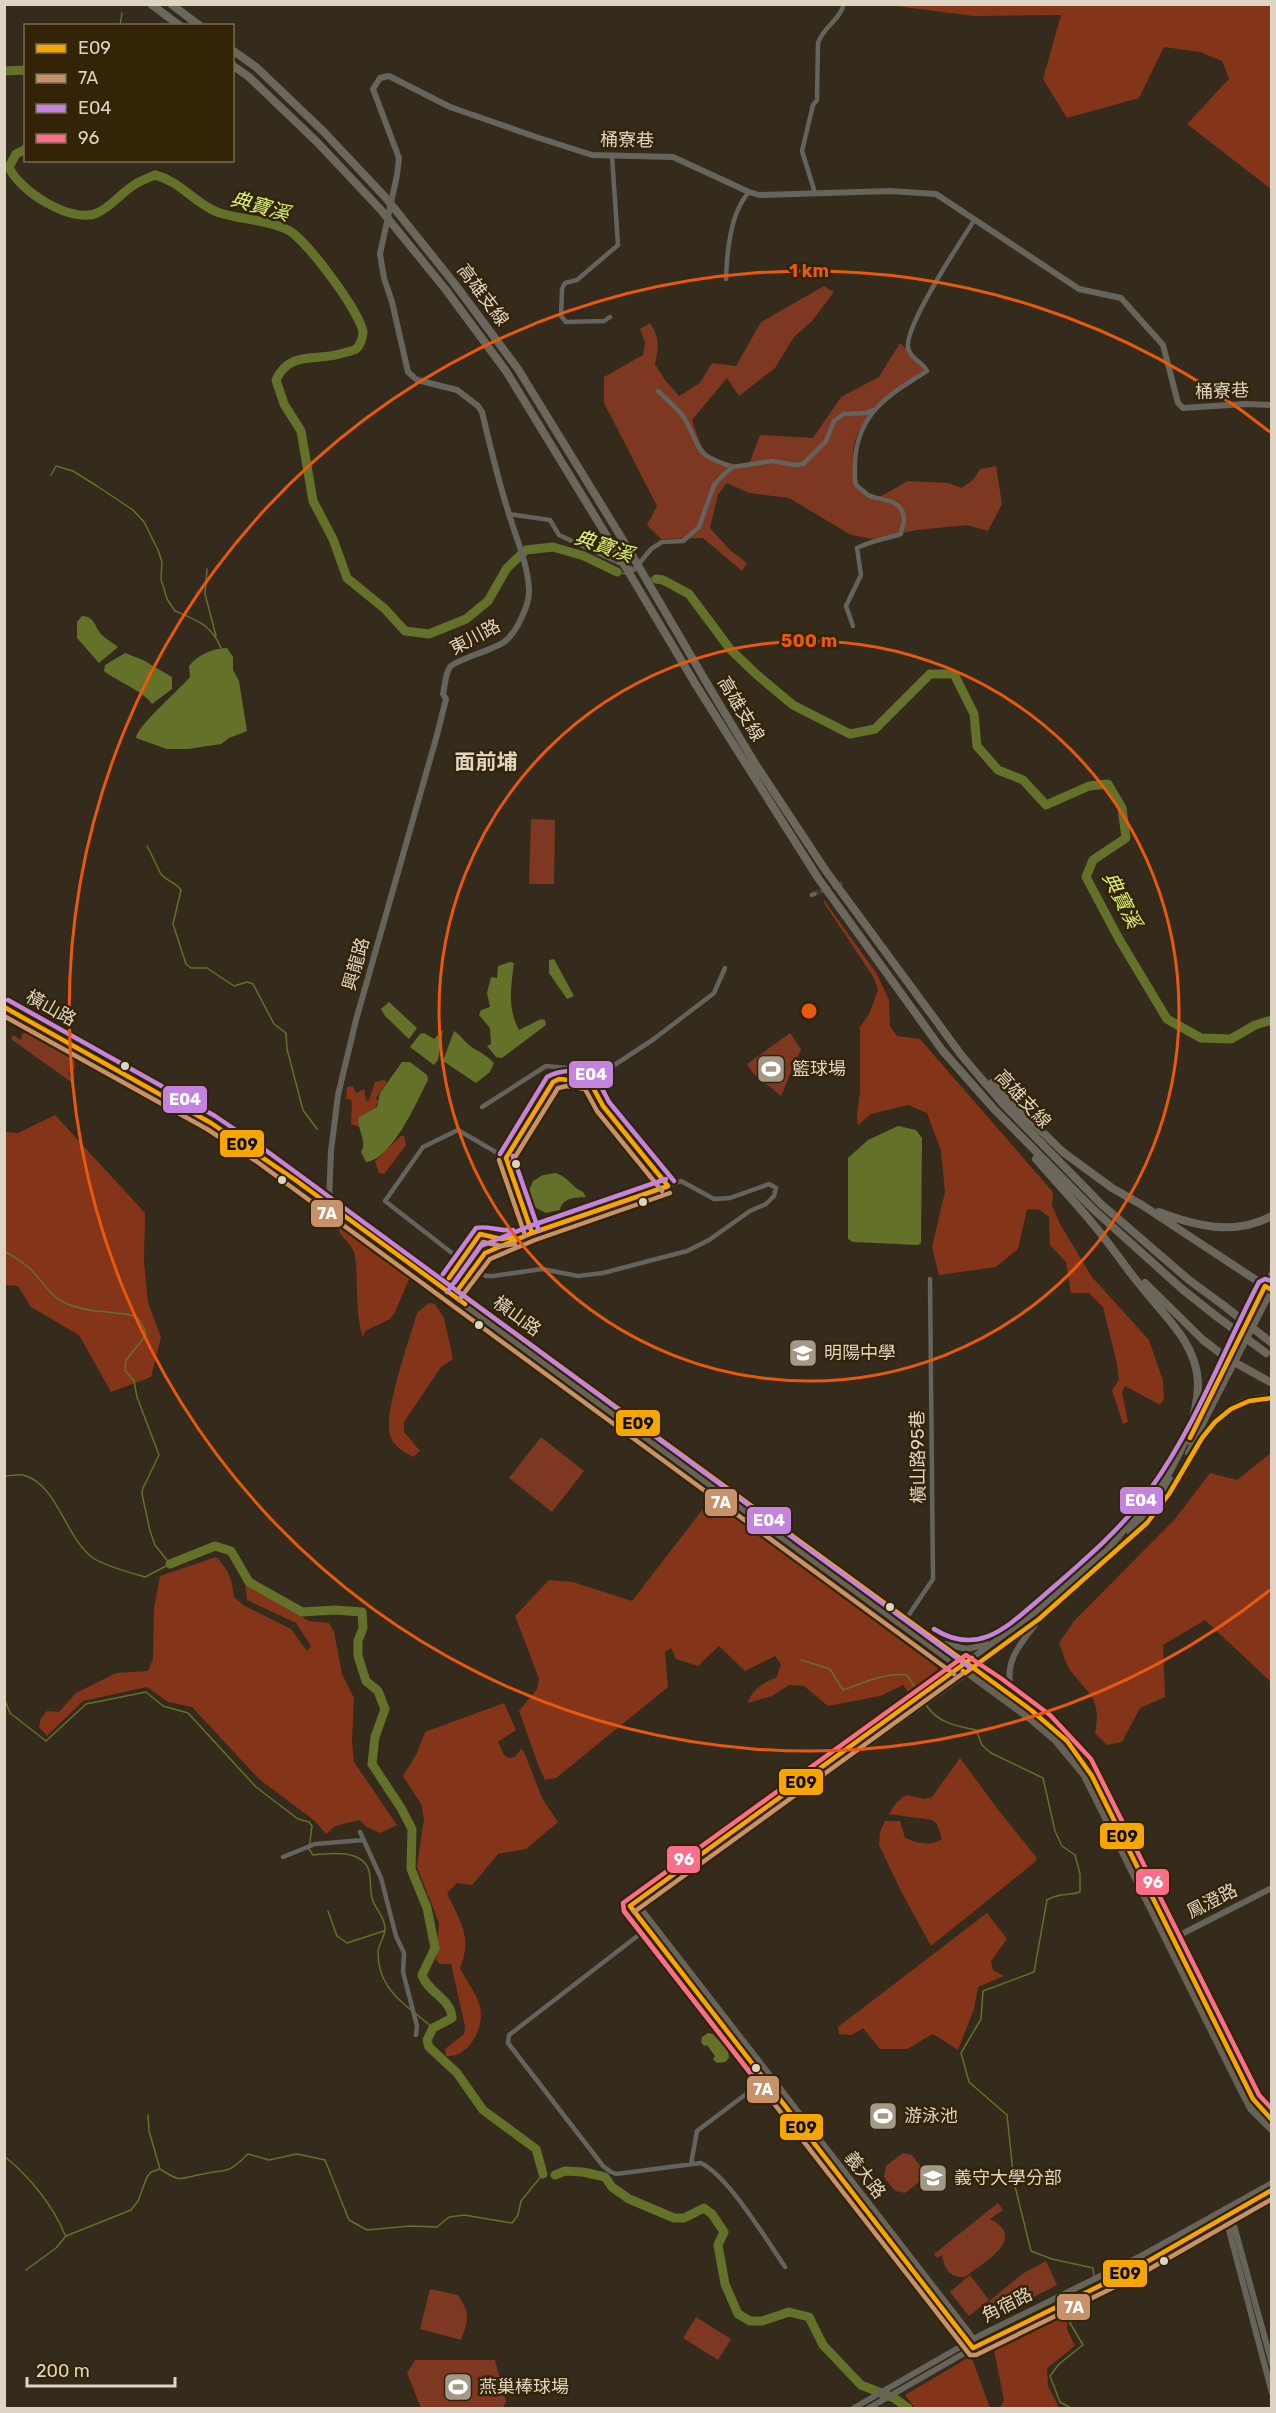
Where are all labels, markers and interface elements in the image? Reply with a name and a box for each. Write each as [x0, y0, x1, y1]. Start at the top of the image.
legend [24, 24, 234, 162]
text: E09 [78, 37, 111, 59]
text: 7A [78, 67, 98, 89]
text: E04 [78, 97, 112, 119]
text: 96 [78, 127, 99, 149]
street label: 桶寮巷 [600, 129, 654, 151]
water label: 典寶溪 [228, 186, 295, 227]
street label: 高雄支線 [453, 260, 513, 330]
text: 1 km [789, 260, 829, 282]
street label: 桶寮巷 [1195, 379, 1249, 403]
water label: 典寶溪 [572, 525, 639, 568]
street label: 東川路 [446, 615, 504, 659]
text: 500 m [781, 630, 837, 652]
street label: 高雄支線 [713, 672, 769, 746]
district label: 面前埔 [455, 749, 518, 774]
water label: 典寶溪 [1098, 868, 1148, 935]
street label: 興龍路 [338, 935, 374, 993]
street label: 橫山路 [22, 985, 80, 1031]
centre of rings [799, 1001, 819, 1021]
sports icon: 籃球場 [755, 1053, 787, 1085]
place label: 籃球場 [792, 1058, 846, 1080]
unlabelled marker [119, 1060, 131, 1072]
line badge: E04 [568, 1060, 614, 1089]
text: E04 [575, 1065, 607, 1084]
street label: 高雄支線 [990, 1065, 1056, 1133]
line badge: E04 [162, 1085, 208, 1114]
text: E04 [169, 1090, 201, 1109]
line badge: E09 [219, 1129, 265, 1158]
text: E09 [226, 1135, 258, 1154]
unlabelled marker [510, 1158, 522, 1170]
unlabelled marker [276, 1174, 288, 1186]
unlabelled marker [637, 1196, 649, 1208]
line badge: 7A [310, 1199, 344, 1228]
text: 7A [317, 1204, 337, 1223]
street label: 橫山路 [489, 1291, 545, 1341]
unlabelled marker [473, 1319, 485, 1331]
school or university icon: 明陽中學 [787, 1337, 819, 1369]
place label: 明陽中學 [824, 1342, 896, 1364]
line badge: E09 [615, 1409, 661, 1437]
street label: 橫山路95巷 [906, 1410, 930, 1504]
text: E09 [622, 1414, 654, 1433]
line badge: E04 [1119, 1486, 1164, 1515]
line badge: 7A [704, 1488, 738, 1517]
text: E04 [1125, 1491, 1157, 1510]
text: 7A [711, 1493, 731, 1512]
line badge: E04 [746, 1506, 792, 1535]
text: E04 [753, 1511, 785, 1530]
unlabelled marker [884, 1601, 896, 1613]
line badge: E09 [778, 1768, 824, 1796]
text: E09 [785, 1773, 817, 1792]
line badge: E09 [1099, 1822, 1145, 1850]
text: E09 [1106, 1827, 1138, 1846]
line badge: 96 [666, 1845, 701, 1874]
text: 96 [674, 1850, 694, 1869]
line badge: 96 [1135, 1868, 1170, 1896]
text: 96 [1143, 1873, 1163, 1892]
street label: 鳳澄路 [1183, 1879, 1241, 1923]
unlabelled marker [750, 2062, 762, 2074]
line badge: 7A [746, 2075, 780, 2104]
text: 7A [753, 2080, 773, 2099]
sports icon: 游泳池 [867, 2100, 899, 2132]
place label: 游泳池 [904, 2105, 958, 2127]
line badge: E09 [779, 2113, 824, 2141]
text: E09 [785, 2118, 817, 2137]
street label: 義大路 [840, 2147, 890, 2203]
school or university icon: 義守大學分部 [917, 2162, 949, 2194]
place label: 義守大學分部 [954, 2167, 1062, 2189]
unlabelled marker [1158, 2255, 1170, 2267]
line badge: E09 [1102, 2259, 1148, 2288]
text: E09 [1109, 2264, 1141, 2283]
street label: 角宿路 [978, 2283, 1036, 2327]
line badge: 7A [1056, 2293, 1091, 2321]
text: 7A [1064, 2298, 1084, 2317]
scale bar [27, 2350, 176, 2388]
text: 200 m [36, 2360, 90, 2382]
sports icon: 燕巢棒球場 [442, 2371, 474, 2403]
place label: 燕巢棒球場 [479, 2376, 569, 2398]

